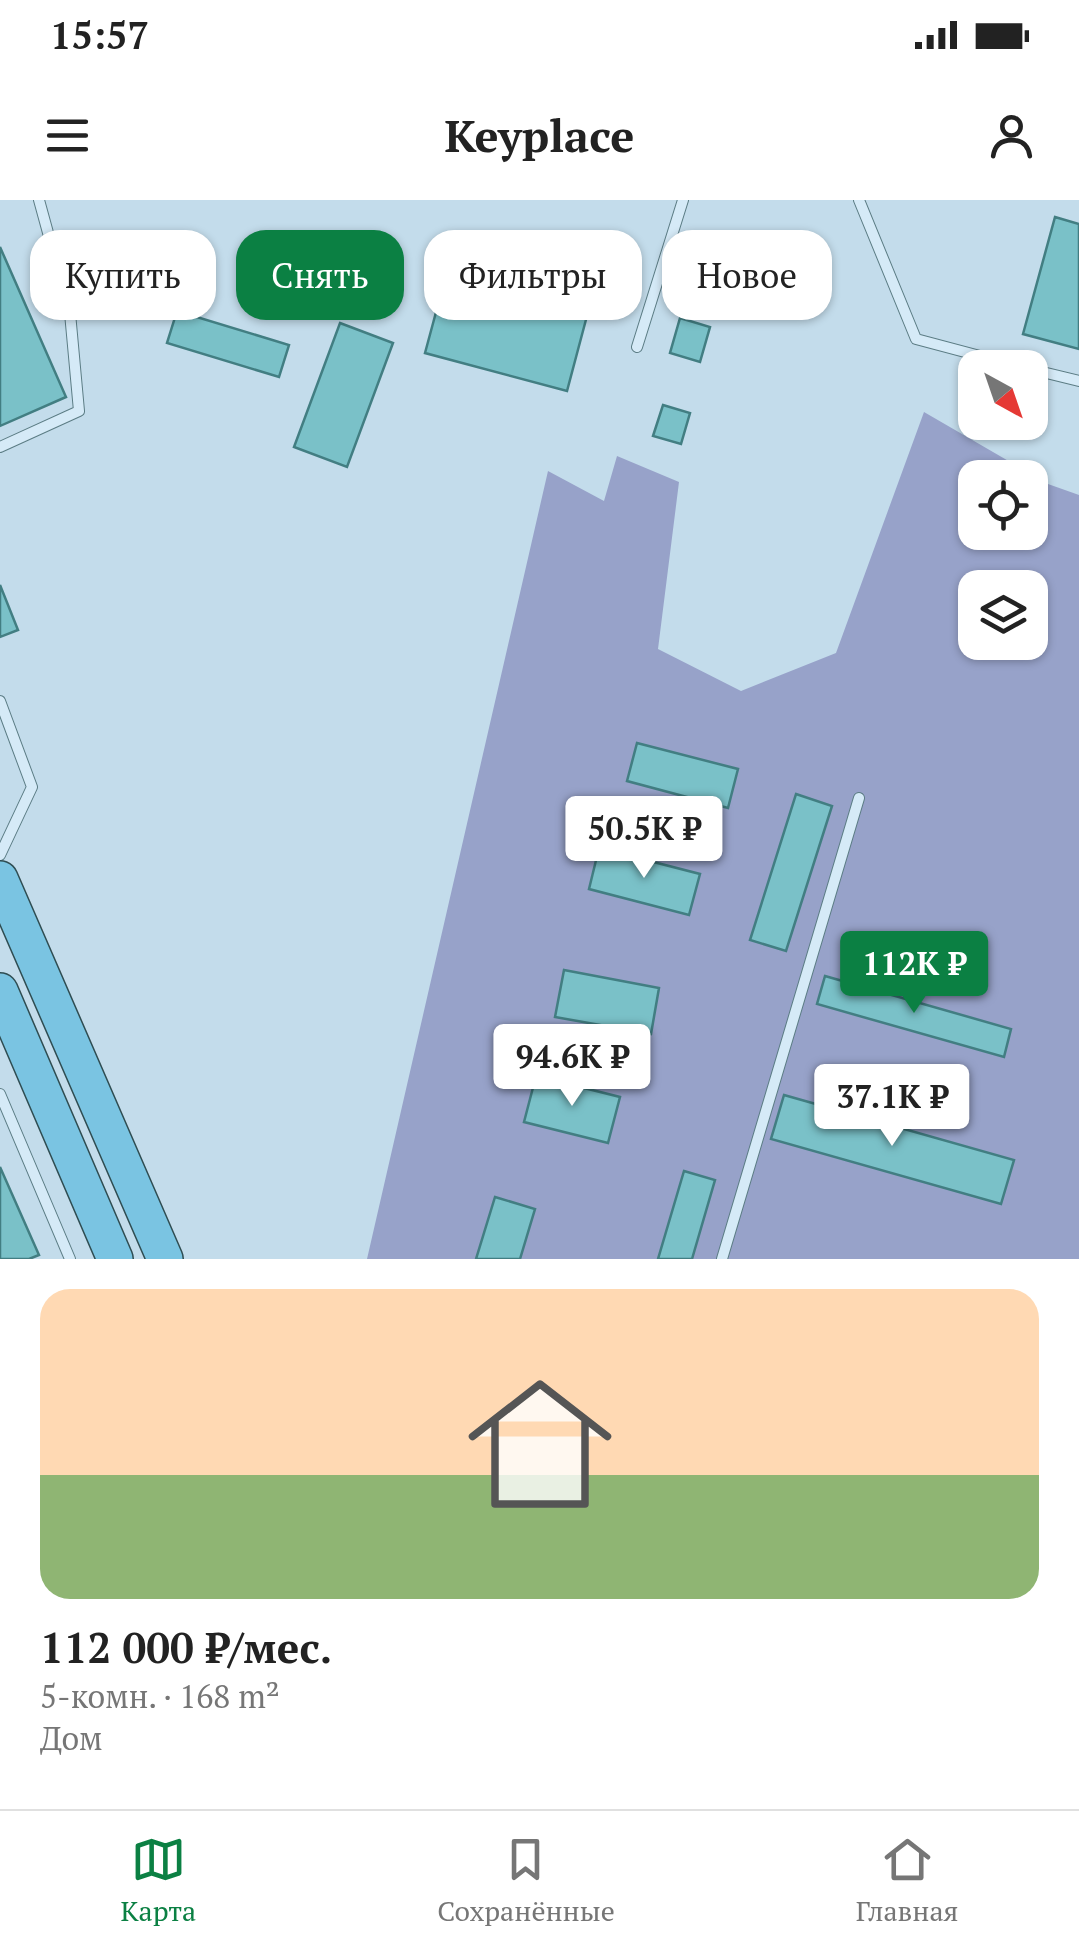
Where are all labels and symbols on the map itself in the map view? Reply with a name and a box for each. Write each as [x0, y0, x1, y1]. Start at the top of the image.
north arrow [958, 350, 1048, 440]
pin: 50.5K ₽ [552, 796, 736, 881]
pin: 112K ₽ [833, 931, 995, 1016]
pin: 94.6K ₽ [480, 1024, 664, 1109]
pin: 37.1K ₽ [800, 1064, 984, 1149]

